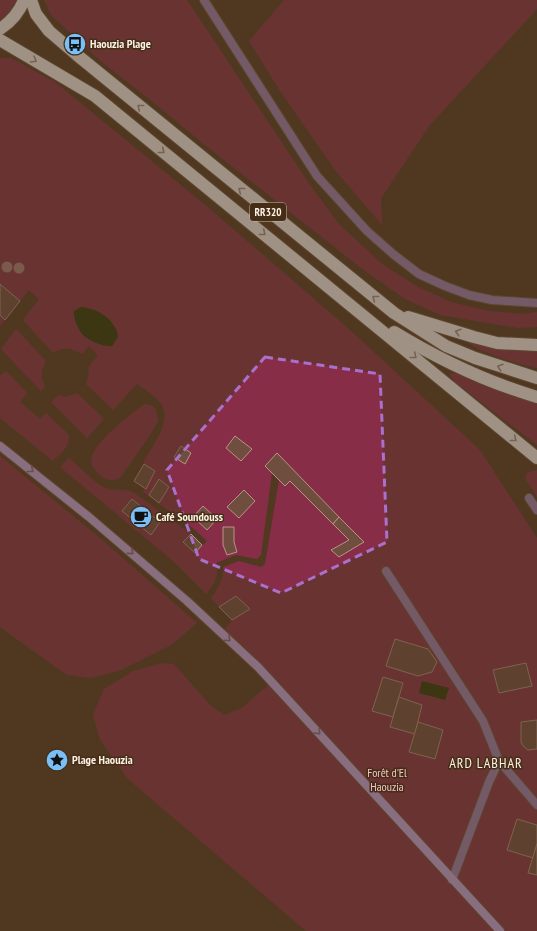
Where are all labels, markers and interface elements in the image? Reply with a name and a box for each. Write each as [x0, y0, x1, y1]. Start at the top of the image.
bus stop icon: Haouzia Plage [62, 31, 88, 57]
place label: Haouzia Plage [90, 36, 151, 51]
one-way arrow [30, 55, 37, 63]
one-way arrow [138, 105, 145, 112]
one-way arrow [158, 146, 165, 153]
one-way arrow [238, 187, 246, 194]
road number: RR320 [250, 203, 286, 221]
one-way arrow [258, 228, 266, 235]
one-way arrow [372, 295, 379, 302]
one-way arrow [454, 328, 461, 337]
one-way arrow [409, 352, 417, 359]
one-way arrow [497, 363, 504, 371]
one-way arrow [509, 435, 516, 442]
one-way arrow [26, 465, 33, 472]
cafe icon: Café Soundouss [128, 504, 154, 530]
place label: Café Soundouss [156, 509, 223, 524]
one-way arrow [126, 548, 134, 555]
one-way arrow [223, 634, 231, 642]
one-way arrow [314, 727, 321, 735]
place icon: Plage Haouzia [44, 747, 70, 773]
place label: Plage Haouzia [72, 752, 133, 767]
district label: ARD LABHAR [449, 754, 523, 772]
park label: Forêt d'El Haouzia [367, 765, 407, 794]

